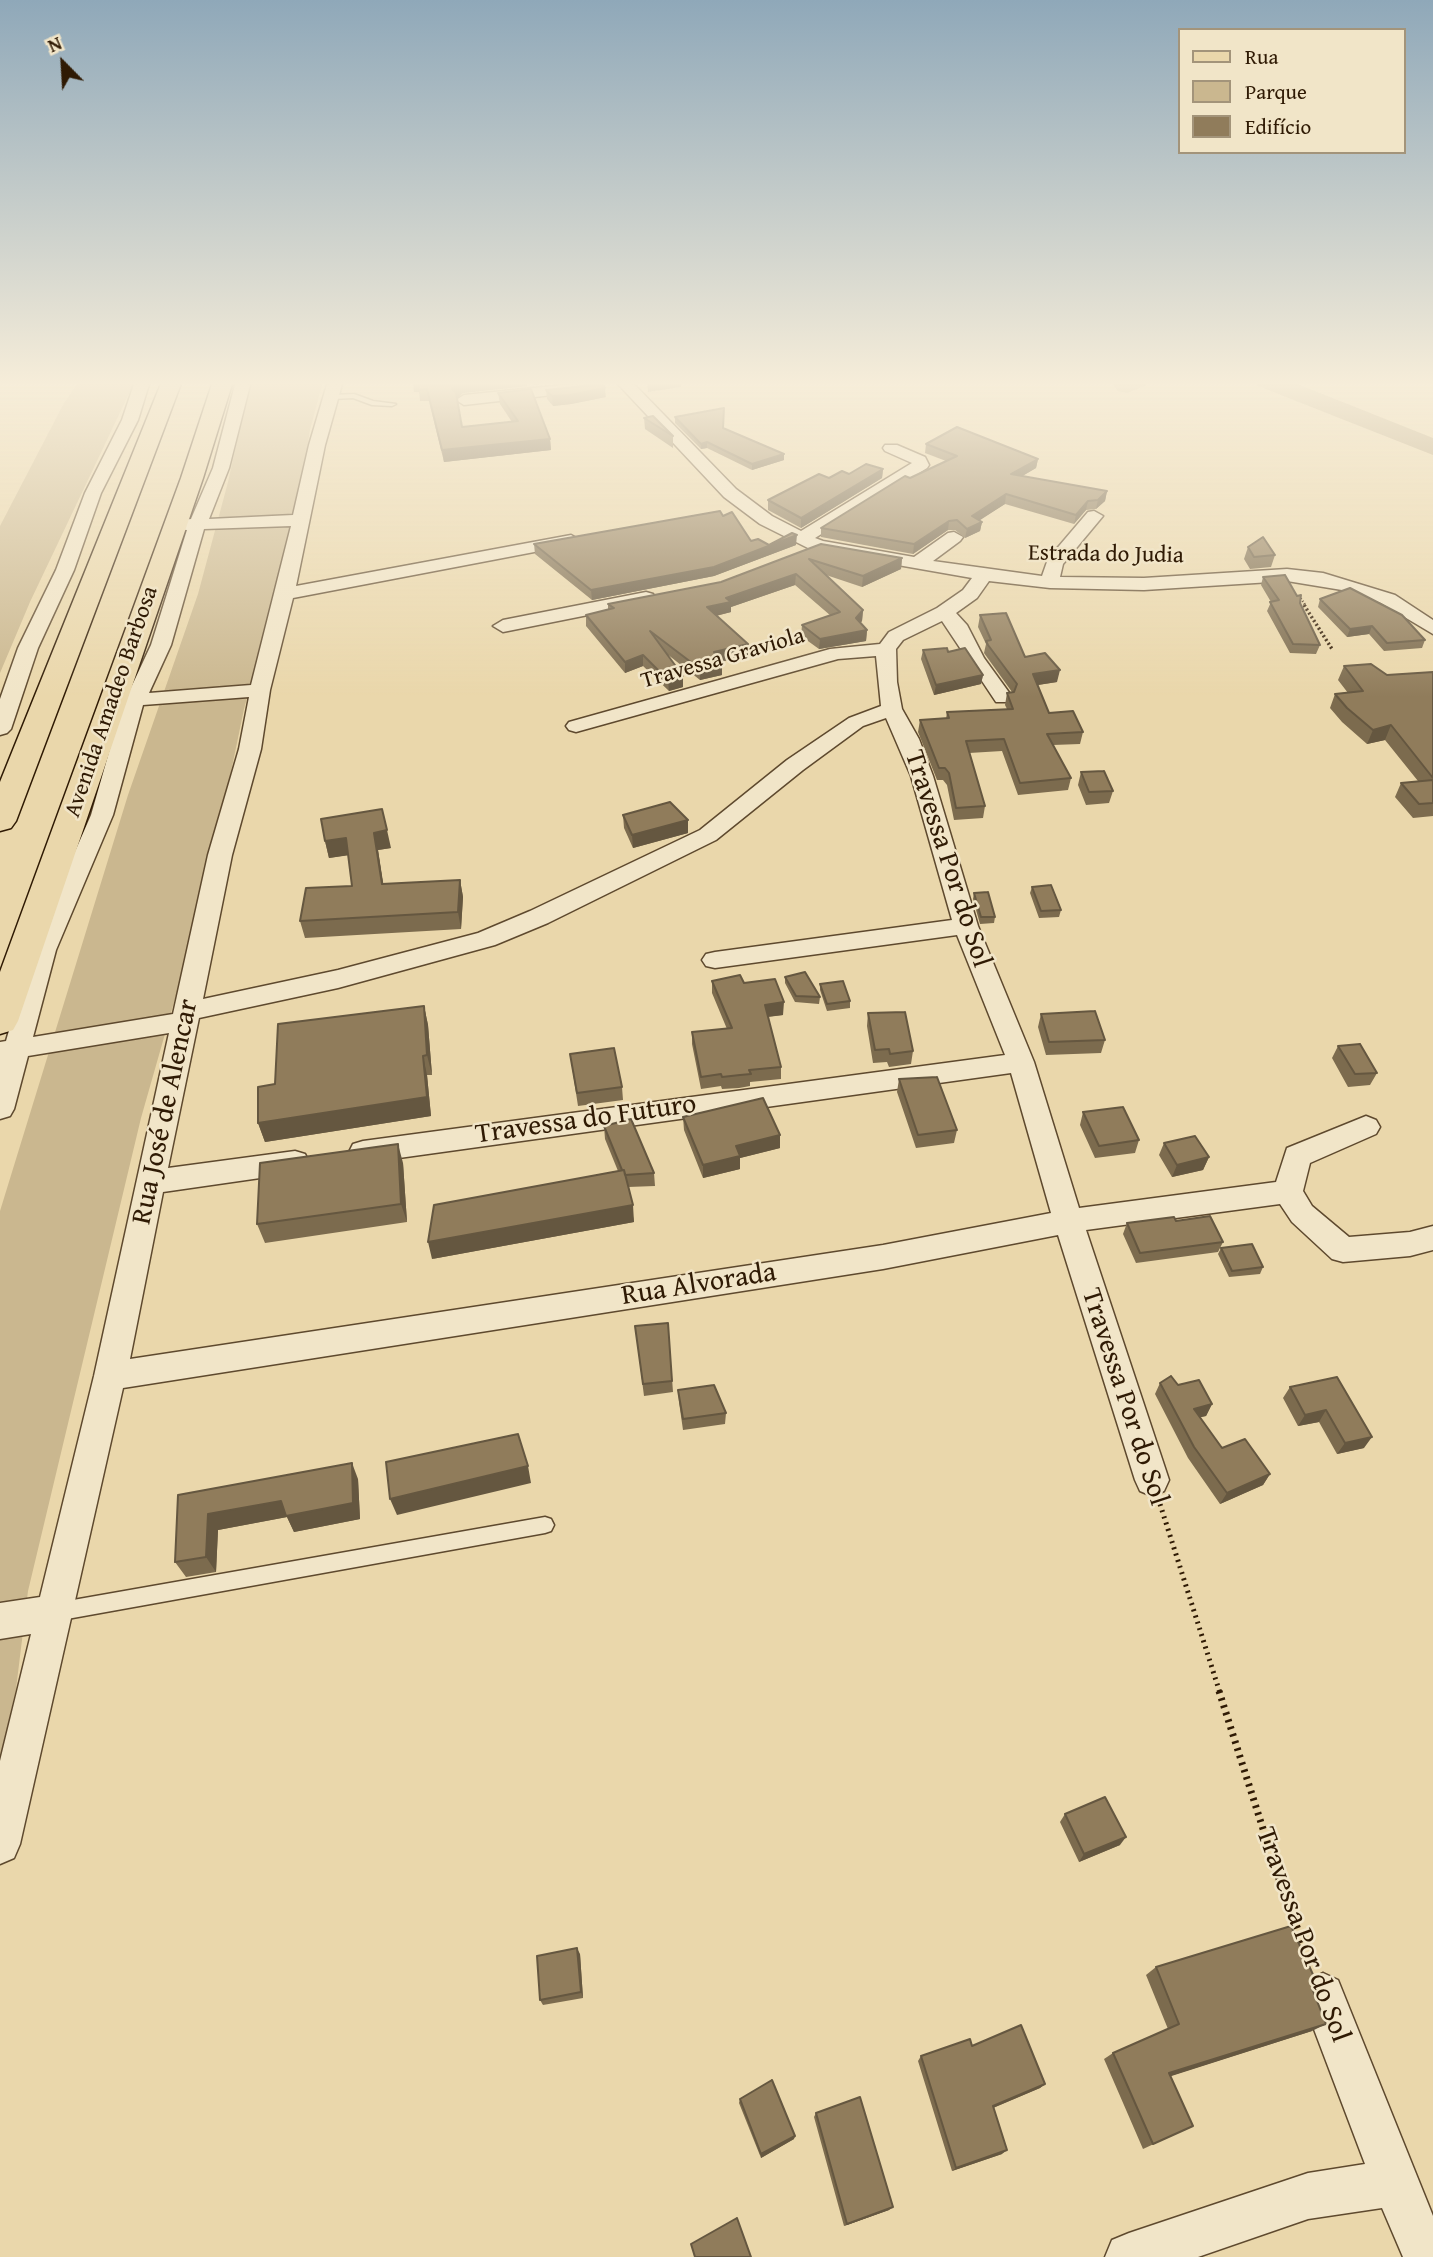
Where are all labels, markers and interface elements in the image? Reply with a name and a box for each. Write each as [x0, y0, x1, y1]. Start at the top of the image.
north arrow [28, 28, 98, 98]
text: N [43, 28, 66, 59]
legend [1178, 28, 1405, 154]
text: Rua [1245, 41, 1278, 72]
text: Parque [1245, 76, 1307, 107]
text: Edifício [1245, 111, 1311, 142]
street label: Estrada do Judia [1028, 540, 1184, 570]
street label: Avenida Amadeo Barbosa [59, 583, 165, 821]
street label: Travessa Graviola [638, 622, 808, 696]
street label: Travessa Por do Sol [896, 746, 998, 972]
street label: Rua José de Alencar [126, 996, 206, 1228]
street label: Travessa do Futuro [474, 1088, 698, 1152]
street label: Rua Alvorada [619, 1256, 779, 1314]
street label: Travessa Por do Sol [1073, 1284, 1175, 1510]
street label: Travessa Por do Sol [1248, 1823, 1356, 2047]

